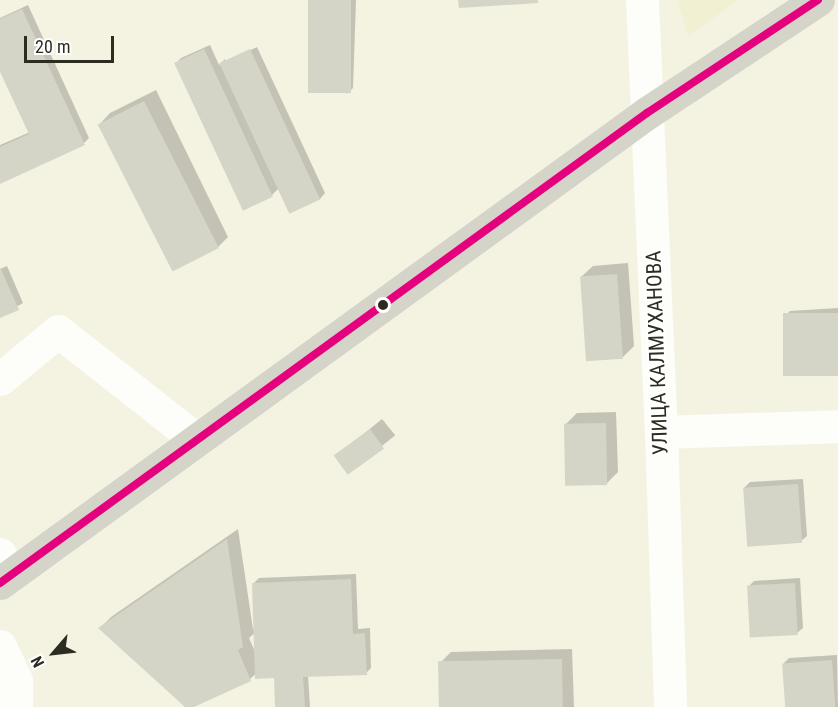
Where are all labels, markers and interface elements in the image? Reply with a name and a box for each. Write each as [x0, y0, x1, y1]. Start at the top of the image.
scale bar [27, 24, 117, 62]
text: 20 m [35, 36, 70, 57]
street label: УЛИЦА КАЛМУХАНОВА [641, 250, 673, 456]
unlabelled marker [377, 299, 389, 311]
north arrow [24, 623, 84, 683]
text: N [27, 653, 48, 670]

